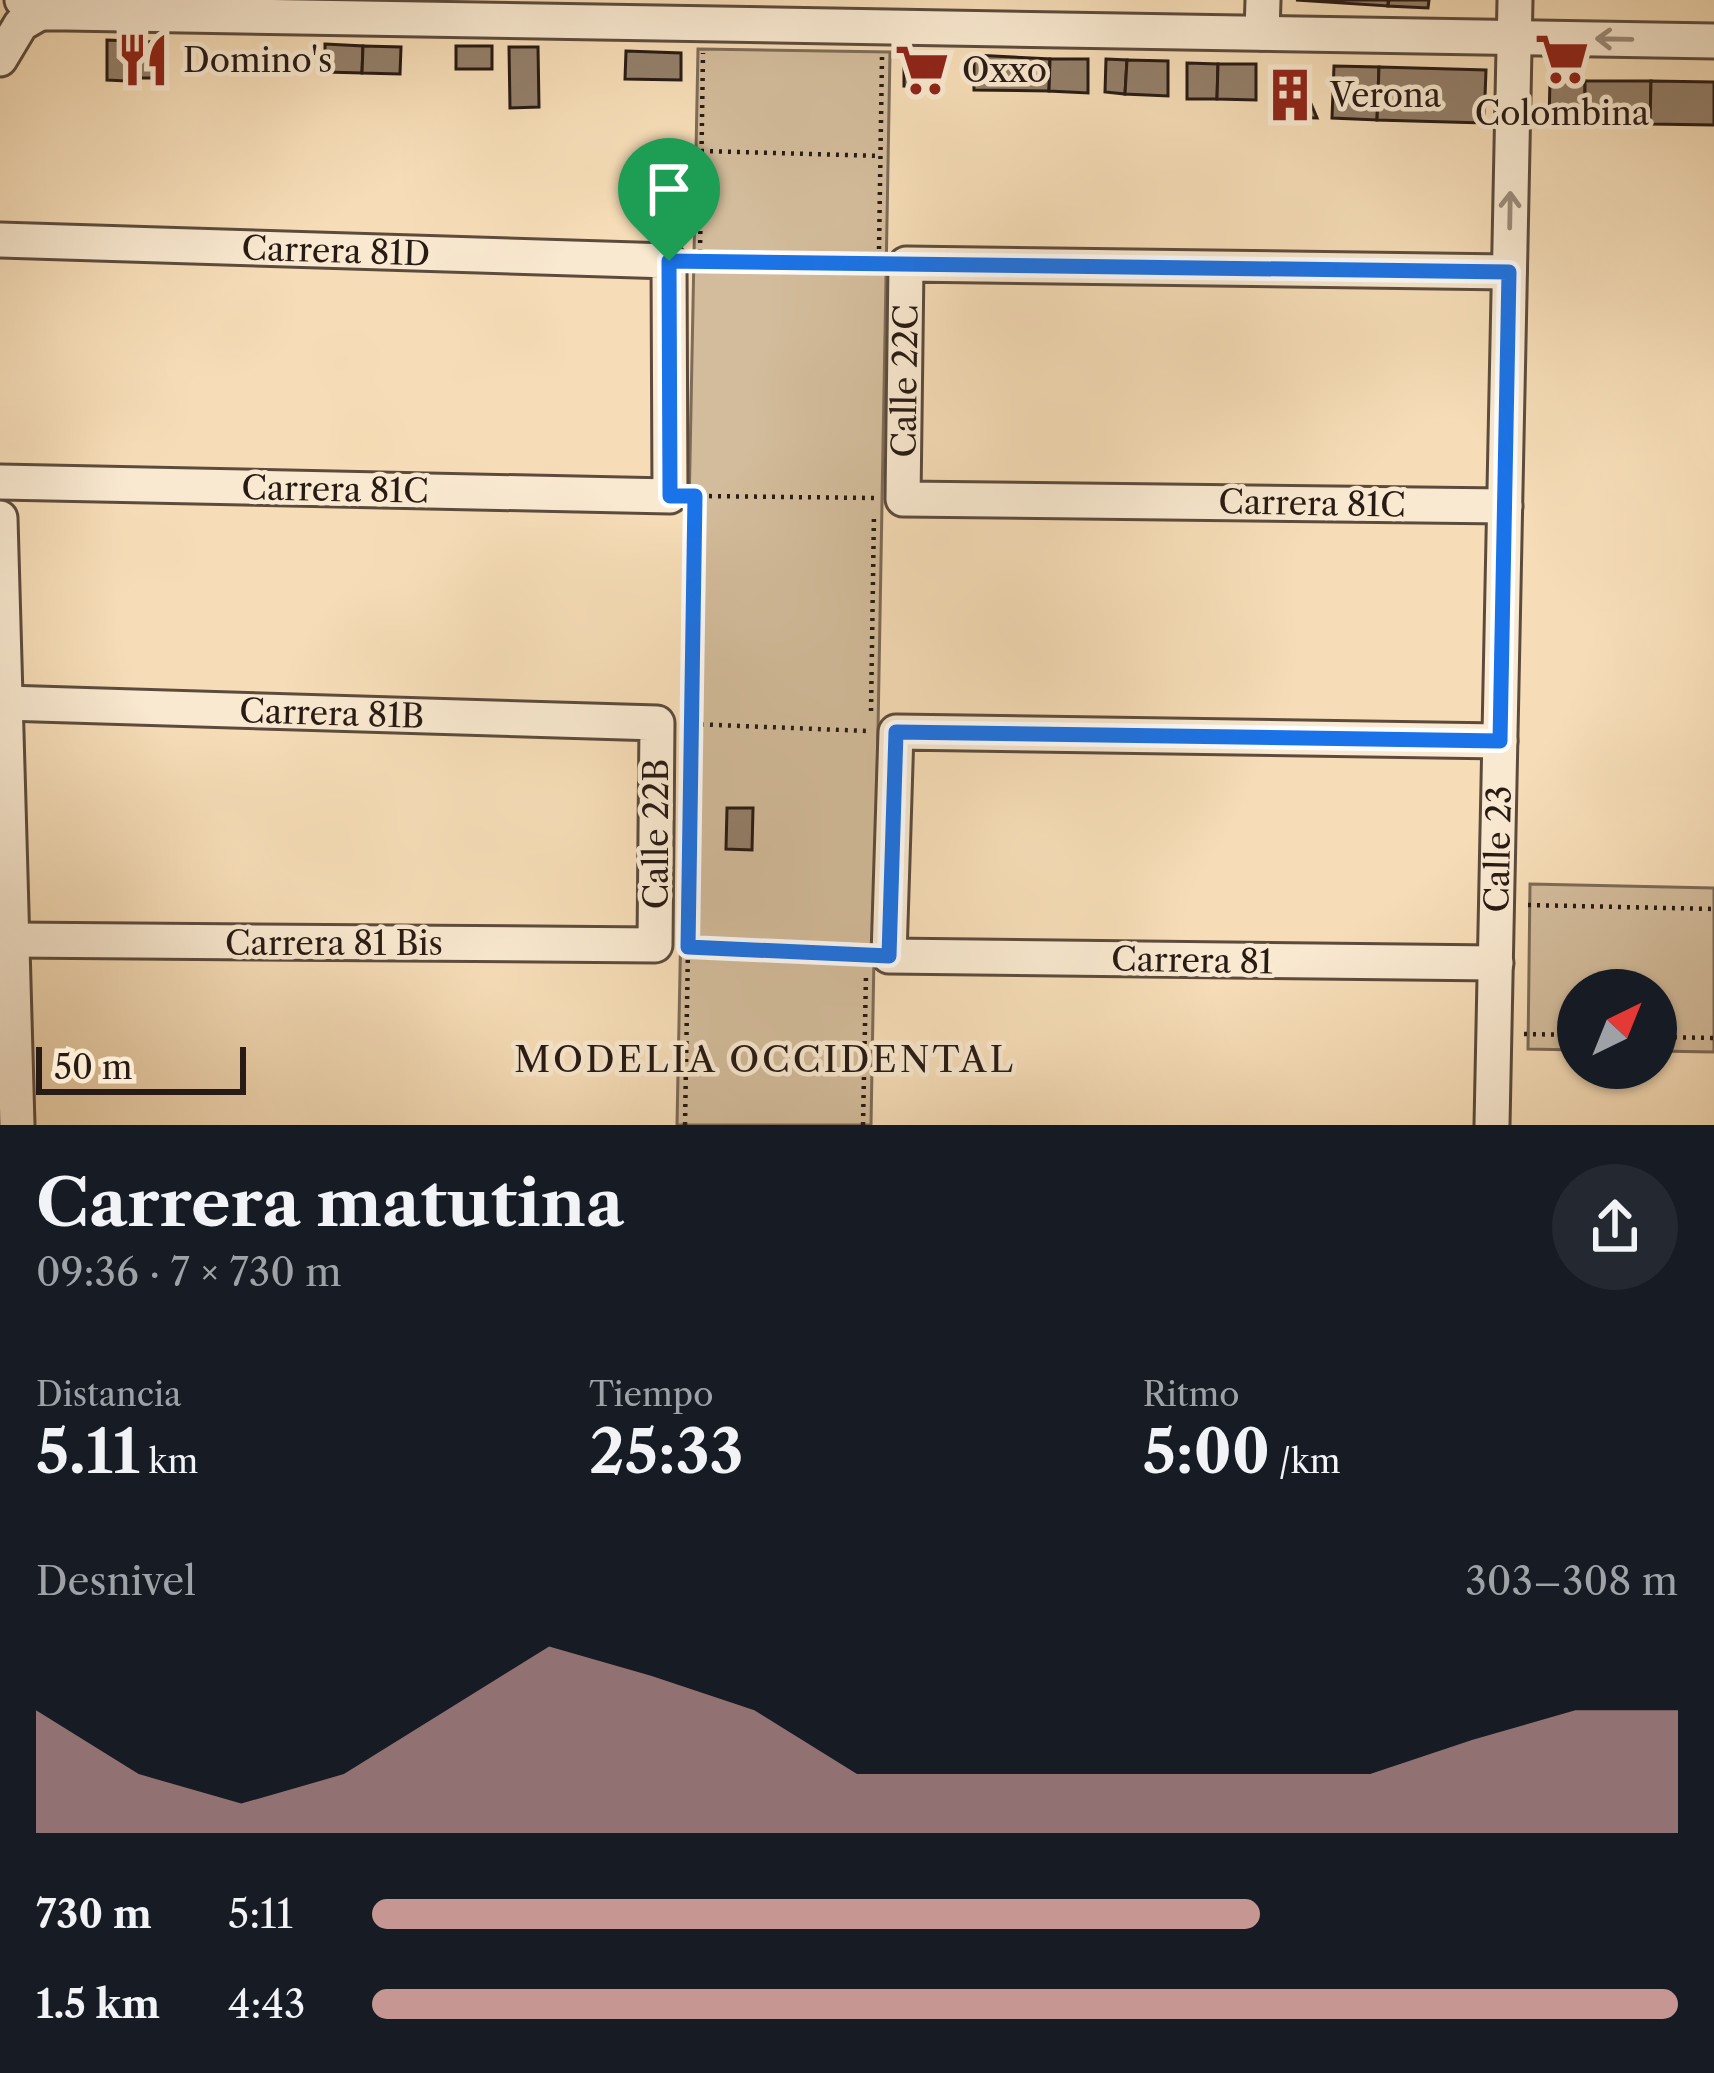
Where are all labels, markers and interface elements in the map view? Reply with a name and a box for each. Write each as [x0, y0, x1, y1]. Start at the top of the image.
one-way arrow [1595, 28, 1634, 51]
supermarket icon: Colombina [1533, 30, 1591, 88]
restaurant icon: Domino's [114, 31, 172, 89]
place label: Domino's [183, 40, 332, 81]
supermarket icon: Oxxo [893, 41, 951, 99]
place label: Oxxo [962, 50, 1047, 91]
building icon: Verona [1261, 66, 1319, 124]
place label: Verona [1329, 75, 1442, 116]
place label: Colombina [1475, 93, 1650, 134]
pin [618, 138, 720, 261]
icon: arrive [636, 156, 702, 222]
one-way arrow [1499, 191, 1522, 230]
street label: Carrera 81D [241, 228, 431, 274]
street label: Calle 22C [884, 304, 926, 458]
street label: Carrera 81C [241, 467, 429, 512]
street label: Carrera 81C [1218, 481, 1406, 526]
street label: Carrera 81B [239, 690, 425, 737]
street label: Calle 22B [636, 759, 677, 909]
street label: Calle 23 [1476, 785, 1520, 913]
street label: Carrera 81 Bis [225, 923, 443, 964]
street label: Carrera 81 [1111, 939, 1273, 982]
north arrow [1557, 969, 1677, 1089]
map controls [1557, 969, 1677, 1089]
district label: MODELIA OCCIDENTAL [514, 1037, 1016, 1081]
scale bar [36, 1041, 246, 1094]
text: 50 m [54, 1047, 132, 1088]
text: Carrera matutina [36, 1162, 624, 1243]
button: share [1552, 1164, 1678, 1290]
text: 09:36 · 7 × 730 m [36, 1248, 342, 1296]
text: Distancia [36, 1374, 181, 1415]
text: Tiempo [589, 1374, 713, 1415]
text: Ritmo [1143, 1374, 1239, 1415]
text: 5.11 [36, 1415, 140, 1489]
text: 25:33 [589, 1415, 744, 1489]
text: 5:00 [1143, 1415, 1270, 1489]
text: km [140, 1441, 198, 1482]
text: /km [1270, 1441, 1341, 1482]
text: Desnivel [36, 1557, 196, 1605]
text: 303–308 m [1465, 1557, 1678, 1605]
text: 730 m [36, 1890, 152, 1938]
text: 5:11 [228, 1890, 293, 1938]
text: 1.5 km [36, 1980, 160, 2028]
text: 4:43 [228, 1980, 306, 2028]

